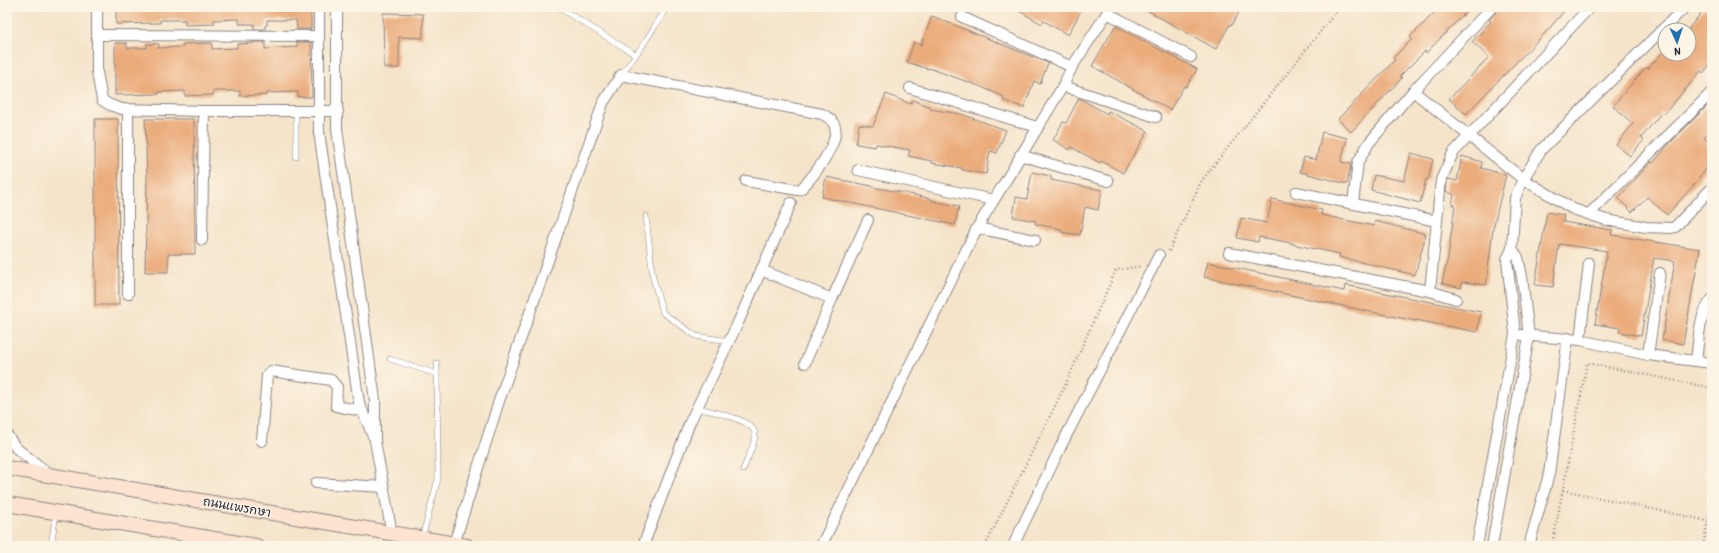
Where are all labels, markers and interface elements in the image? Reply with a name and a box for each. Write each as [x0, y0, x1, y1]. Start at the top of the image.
north arrow [1657, 22, 1697, 62]
text: N [1674, 45, 1681, 59]
street label: ถนนแพรกษา [202, 492, 272, 521]

